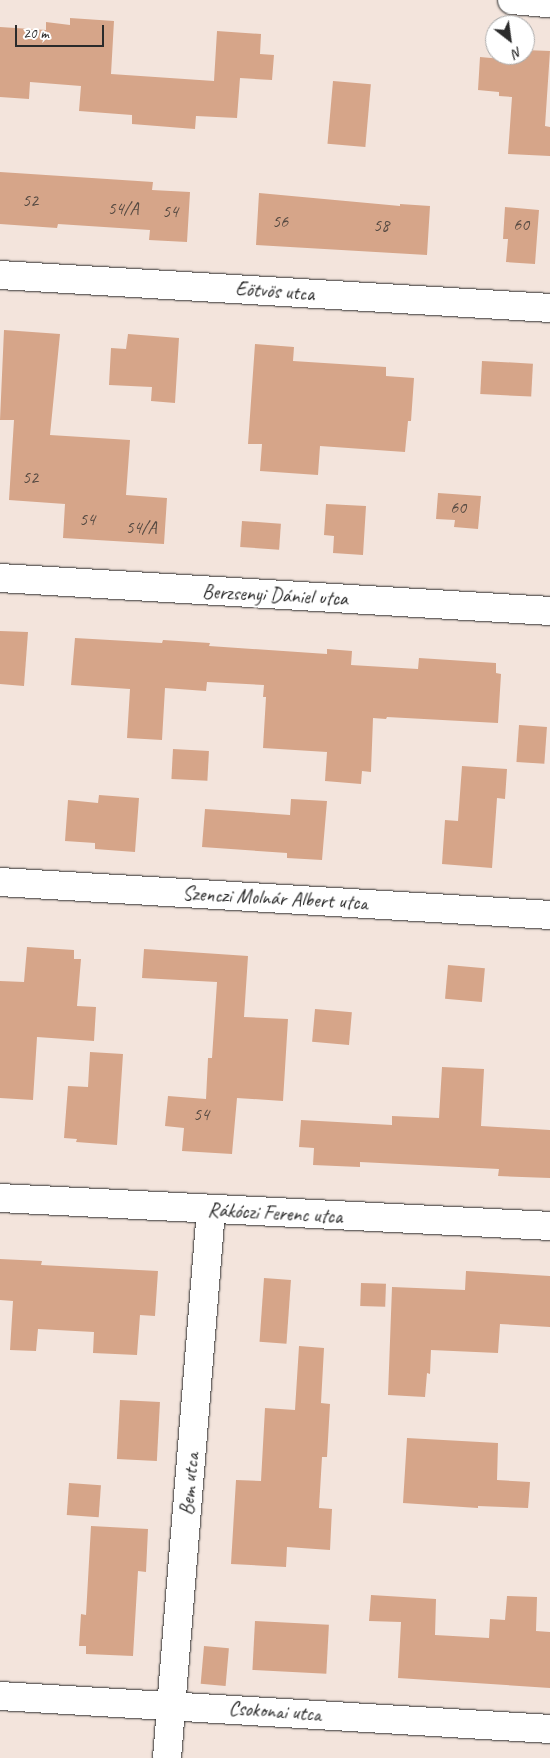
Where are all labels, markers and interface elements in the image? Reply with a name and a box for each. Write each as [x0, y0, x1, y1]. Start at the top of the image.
scale bar [18, 15, 106, 47]
north arrow [485, 15, 535, 65]
text: 20 m [23, 24, 49, 43]
text: N [509, 43, 525, 62]
house number: 52 [22, 189, 38, 211]
house number: 54/A [107, 197, 139, 219]
house number: 54 [162, 200, 178, 222]
house number: 56 [272, 210, 288, 232]
house number: 60 [513, 213, 529, 235]
house number: 58 [373, 214, 389, 236]
street label: Eötvös utca [235, 276, 315, 306]
house number: 52 [22, 466, 38, 488]
house number: 60 [450, 496, 466, 518]
house number: 54 [79, 508, 95, 530]
house number: 54/A [125, 516, 157, 538]
street label: Berzsenyi Dániel utca [202, 579, 348, 611]
street label: Szenczi Molnár Albert utca [182, 881, 368, 915]
house number: 54 [193, 1103, 209, 1125]
street label: Rákóczi Ferenc utca [207, 1197, 343, 1229]
street label: Bem utca [174, 1452, 204, 1516]
street label: Csokonai utca [228, 1696, 322, 1726]

